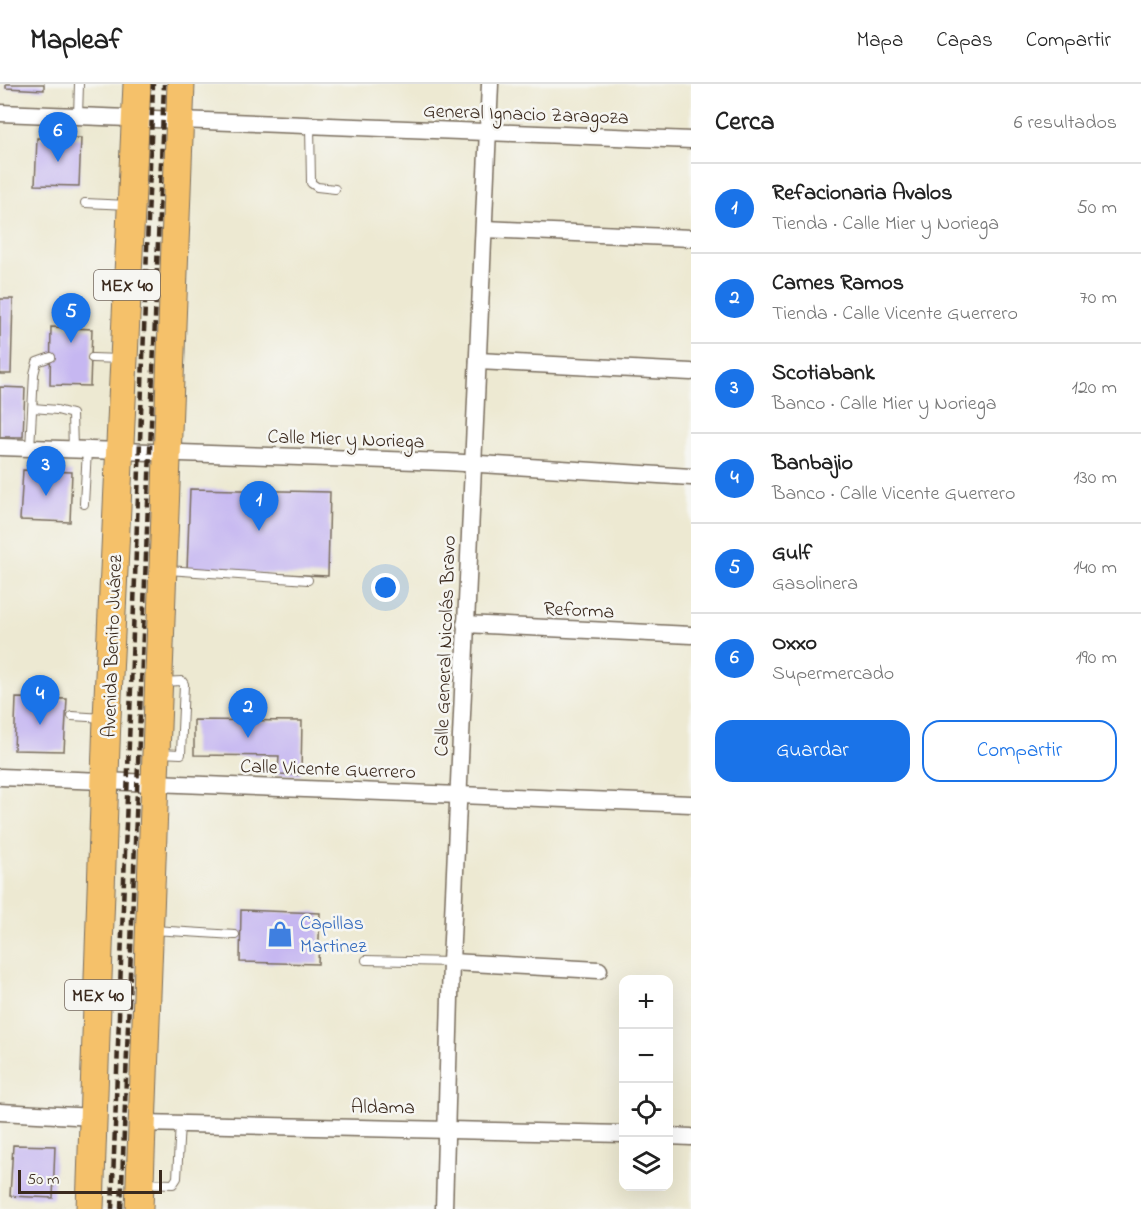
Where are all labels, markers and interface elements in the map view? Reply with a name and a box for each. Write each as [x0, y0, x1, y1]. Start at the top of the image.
text: Mapleaf [30, 21, 122, 62]
text: Mapa [856, 26, 903, 56]
text: Capas [936, 26, 993, 56]
text: Compartir [1026, 26, 1111, 56]
street label: General Ignacio Zaragoza [423, 97, 629, 135]
text: Cerca [715, 104, 775, 142]
text: 6 resultados [1014, 109, 1117, 138]
pin: 6 [38, 112, 78, 162]
text: Refacionaria Avalos [772, 178, 952, 210]
text: 1 [731, 194, 738, 223]
text: 50 m [1076, 194, 1117, 223]
text: Tienda · Calle Mier y Noriega [772, 210, 999, 239]
text: Carnes Ramos [772, 268, 904, 300]
road number: MEX 40 [94, 270, 160, 300]
text: 2 [730, 284, 739, 313]
text: 70 m [1080, 284, 1117, 313]
pin: 5 [52, 294, 90, 343]
text: Tienda · Calle Vicente Guerrero [772, 300, 1018, 329]
text: Scotiabank [772, 358, 875, 390]
text: 3 [730, 374, 739, 403]
text: 120 m [1072, 374, 1117, 403]
text: Banco · Calle Mier y Noriega [772, 390, 997, 419]
street label: Calle Mier y Noriega [267, 423, 425, 459]
pin: 3 [26, 446, 66, 496]
text: Banbajio [772, 448, 853, 480]
text: 4 [730, 464, 739, 493]
text: 130 m [1073, 464, 1117, 493]
text: Banco · Calle Vicente Guerrero [772, 480, 1015, 509]
pin: 1 [240, 482, 278, 531]
street label: Calle General Nicolás Bravo [428, 535, 465, 757]
text: Gulf [772, 538, 812, 570]
street label: Avenida Benito Juárez [96, 554, 131, 738]
text: 5 [729, 554, 740, 583]
text: 140 m [1073, 554, 1117, 583]
text: Gasolinera [772, 570, 858, 599]
your location [371, 573, 400, 602]
street label: Reforma [543, 595, 615, 628]
text: Oxxo [772, 628, 817, 660]
text: 6 [730, 644, 739, 673]
text: 190 m [1075, 644, 1117, 673]
text: Supermercado [772, 660, 894, 689]
pin: 4 [20, 676, 60, 725]
pin: 2 [228, 688, 268, 738]
button: Guardar [715, 720, 910, 782]
button: Compartir [922, 720, 1117, 782]
street label: Calle Vicente Guerrero [240, 753, 416, 788]
place label: Capillas Martinez [300, 910, 367, 962]
shop icon: Capillas Martinez [265, 919, 295, 949]
map controls [619, 975, 673, 1191]
button: + [619, 975, 673, 1029]
road number: MEX 40 [65, 980, 131, 1010]
button: − [619, 1029, 673, 1083]
button: locate [619, 1083, 673, 1137]
street label: Aldama [351, 1093, 415, 1124]
button: layers [619, 1137, 673, 1191]
scale bar [18, 1167, 162, 1194]
text: 50 m [27, 1168, 59, 1192]

